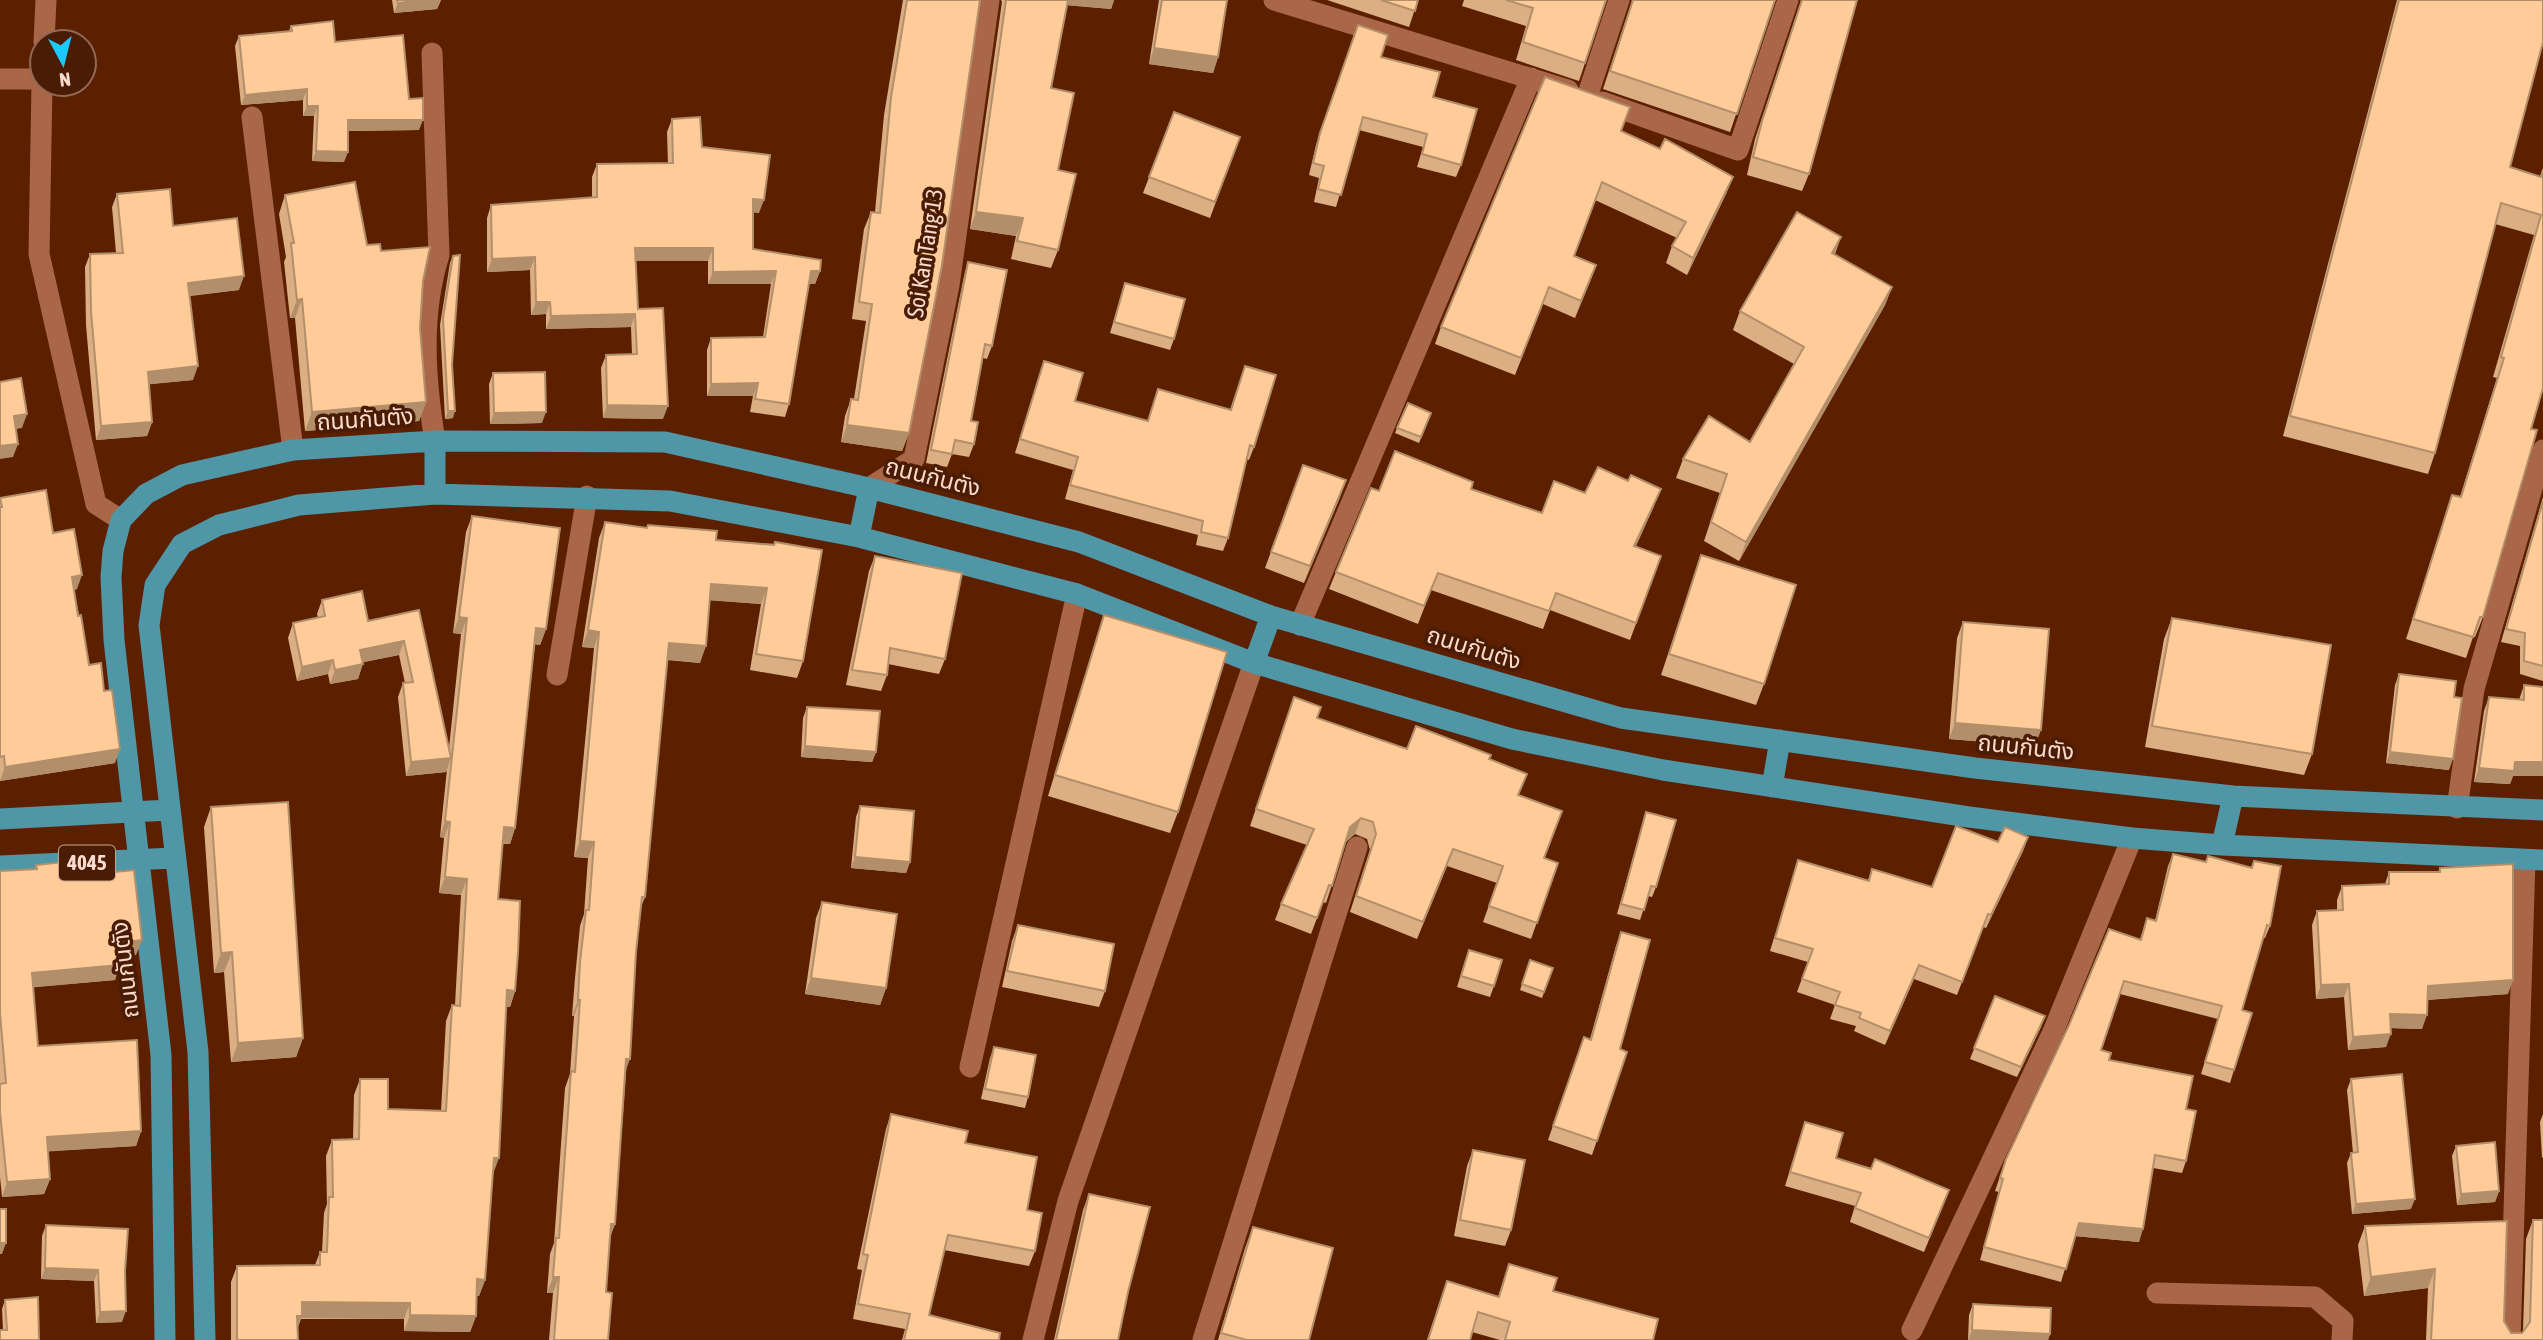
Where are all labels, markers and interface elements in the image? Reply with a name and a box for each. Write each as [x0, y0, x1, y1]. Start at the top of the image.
north arrow [28, 28, 98, 98]
text: N [58, 68, 72, 91]
street label: Soi Kan Tang 13 [902, 187, 948, 319]
street label: ถนนกันตัง [316, 403, 414, 435]
street label: ถนนกันตัง [883, 453, 983, 501]
street label: ถนนกันตัง [1424, 621, 1524, 675]
street label: ถนนกันตัง [1976, 729, 2076, 765]
road number: 4045 [59, 846, 115, 880]
street label: ถนนกันตัง [106, 920, 144, 1020]

